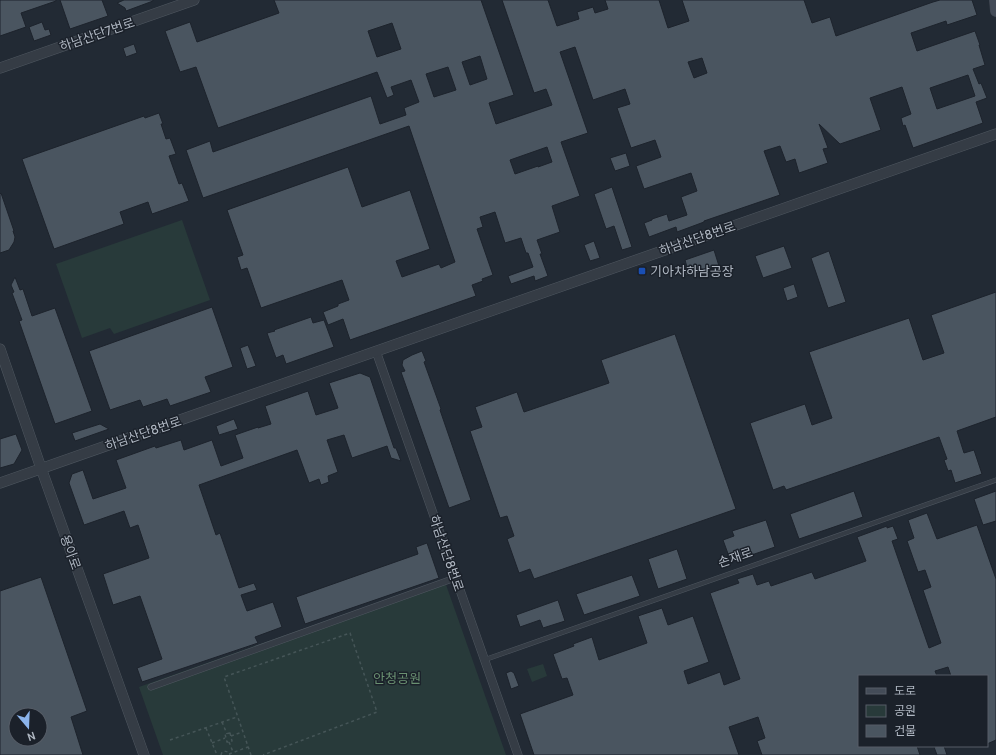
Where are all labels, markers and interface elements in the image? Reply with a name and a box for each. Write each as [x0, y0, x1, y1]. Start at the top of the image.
street label: 하남산단7번로 [57, 14, 137, 54]
street label: 하남산단8번로 [657, 217, 737, 259]
place label: 기아차하남공장 [650, 263, 734, 279]
marker: 기아차하남공장 [637, 266, 647, 276]
street label: 하남산단8번로 [103, 412, 183, 454]
street label: 하남산단8번로 [426, 513, 468, 593]
street label: 용아로 [57, 532, 85, 572]
street label: 손재로 [715, 544, 755, 570]
park label: 안청공원 [373, 670, 421, 686]
legend [858, 675, 988, 747]
text: 도로 [894, 683, 916, 698]
text: 공원 [894, 703, 916, 718]
north arrow [8, 707, 48, 747]
text: 건물 [894, 723, 916, 738]
text: N [25, 729, 37, 744]

